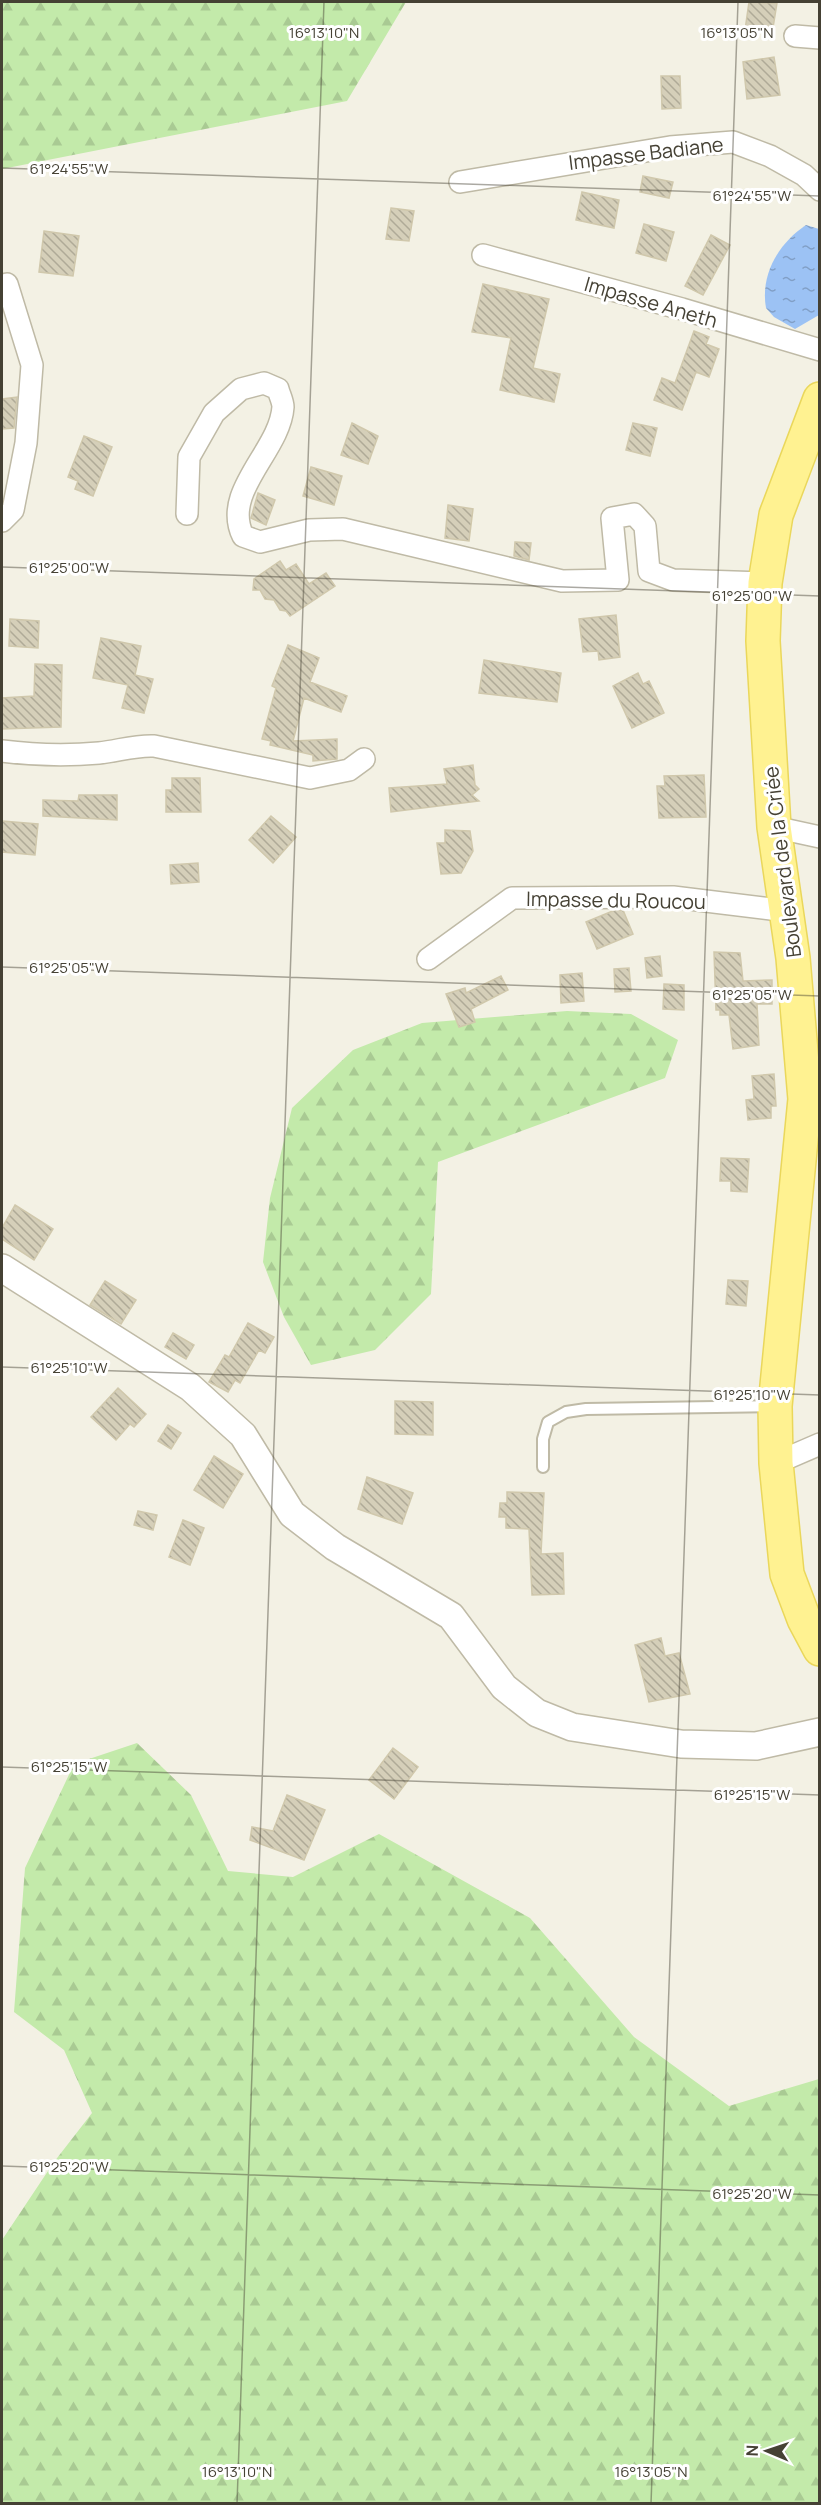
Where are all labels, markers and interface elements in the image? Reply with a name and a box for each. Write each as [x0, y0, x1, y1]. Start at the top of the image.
text: 16°13'10"N [289, 22, 359, 43]
text: 16°13'05"N [700, 22, 774, 43]
street label: Impasse Badiane [567, 130, 725, 176]
text: 61°24'55"W [30, 158, 108, 179]
text: 61°24'55"W [713, 185, 791, 206]
street label: Impasse Aneth [581, 270, 721, 334]
text: 61°25'00"W [29, 557, 109, 578]
text: 61°25'00"W [712, 585, 792, 606]
street label: Boulevard de la Criée [757, 765, 807, 959]
street label: Impasse du Roucou [526, 885, 706, 915]
text: 61°25'05"W [29, 957, 109, 978]
text: 61°25'05"W [712, 984, 792, 1005]
text: 61°25'10"W [30, 1357, 108, 1378]
text: 61°25'10"W [713, 1384, 791, 1405]
text: 61°25'15"W [31, 1756, 107, 1777]
text: 61°25'15"W [714, 1784, 790, 1805]
text: 61°25'20"W [29, 2156, 109, 2177]
text: 61°25'20"W [712, 2183, 792, 2204]
north arrow [737, 2421, 797, 2481]
text: N [741, 2444, 763, 2457]
text: 16°13'10"N [202, 2461, 272, 2482]
text: 16°13'05"N [614, 2461, 688, 2482]

